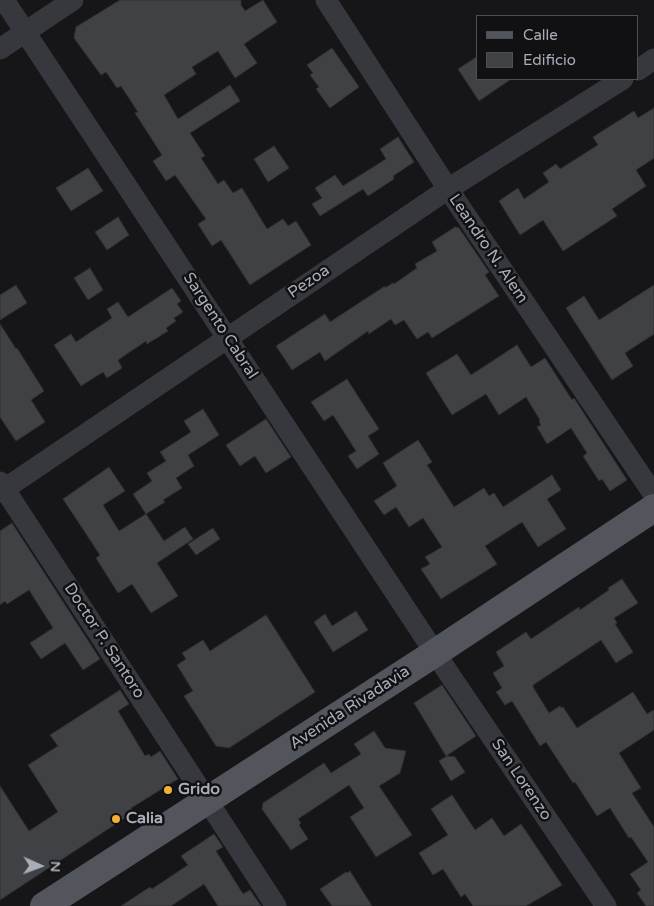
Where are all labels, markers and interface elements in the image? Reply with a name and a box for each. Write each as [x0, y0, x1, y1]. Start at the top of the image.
legend [477, 15, 639, 80]
text: Calle [523, 26, 558, 44]
text: Edificio [523, 51, 576, 69]
street label: Leandro N. Alem [444, 191, 532, 307]
street label: Pezoa [284, 261, 334, 303]
street label: Sargento Cabral [179, 269, 261, 383]
street label: Doctor P. Santoro [60, 580, 148, 702]
street label: Avenida Rivadavia [287, 662, 413, 754]
street label: San Lorenzo [487, 736, 555, 824]
place label: Grido [178, 780, 220, 800]
marker: Grido [162, 784, 174, 796]
place label: Calia [126, 809, 163, 829]
marker: Calia [110, 813, 122, 825]
north arrow [15, 841, 65, 891]
text: N [47, 861, 64, 872]

